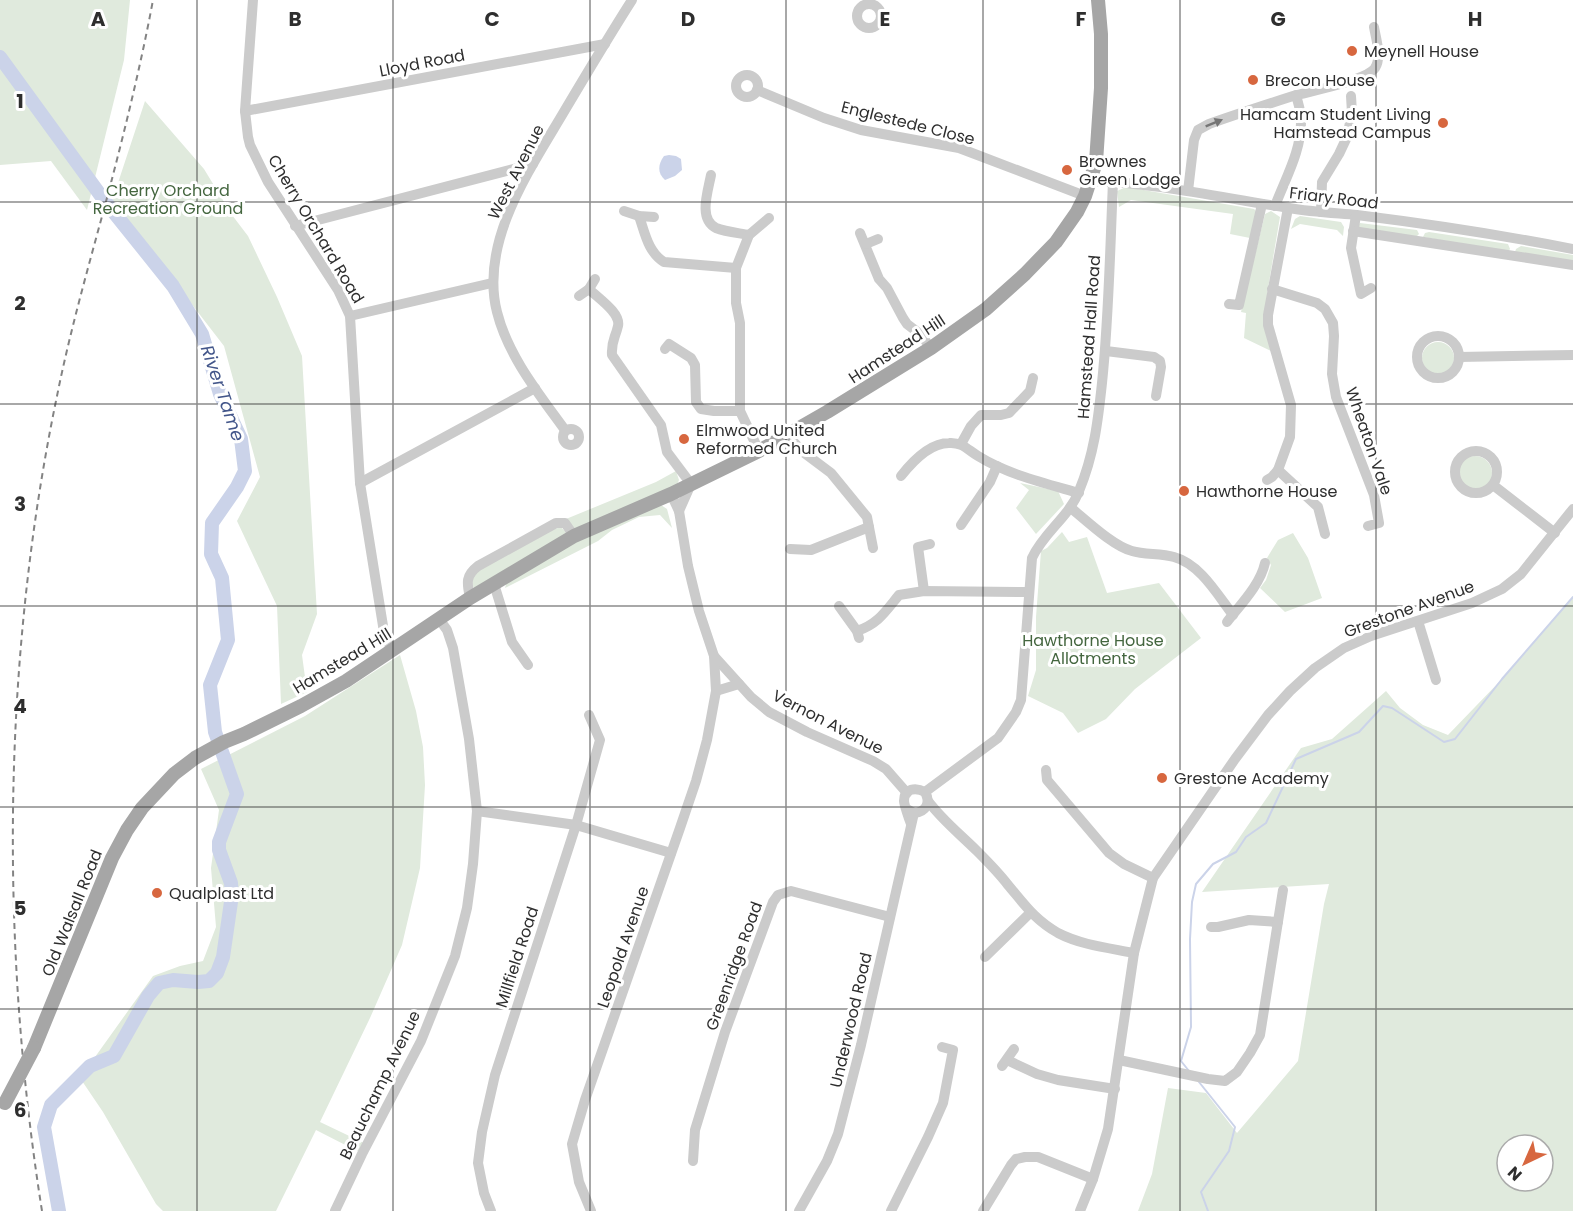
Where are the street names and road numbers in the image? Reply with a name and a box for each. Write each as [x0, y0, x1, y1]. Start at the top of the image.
street label: Lloyd Road [377, 43, 467, 83]
street label: Englestede Close [839, 95, 977, 151]
street label: West Avenue [482, 120, 550, 224]
street label: Cherry Orchard Road [262, 150, 370, 308]
street label: Friary Road [1288, 181, 1380, 215]
street label: Hamstead Hall Road [1072, 254, 1106, 420]
street label: Hamstead Hill [844, 309, 950, 389]
street label: Wheaton Vale [1340, 384, 1398, 498]
street label: Grestone Avenue [1341, 575, 1478, 643]
street label: Hamstead Hill [288, 622, 396, 700]
street label: Vernon Avenue [769, 684, 888, 760]
street label: Old Walsall Road [36, 846, 108, 980]
street label: Leopold Avenue [591, 883, 655, 1011]
street label: Greenridge Road [700, 898, 768, 1034]
street label: Millfield Road [490, 903, 544, 1011]
street label: Underwood Road [824, 950, 878, 1090]
street label: Beauchamp Avenue [334, 1007, 426, 1163]

